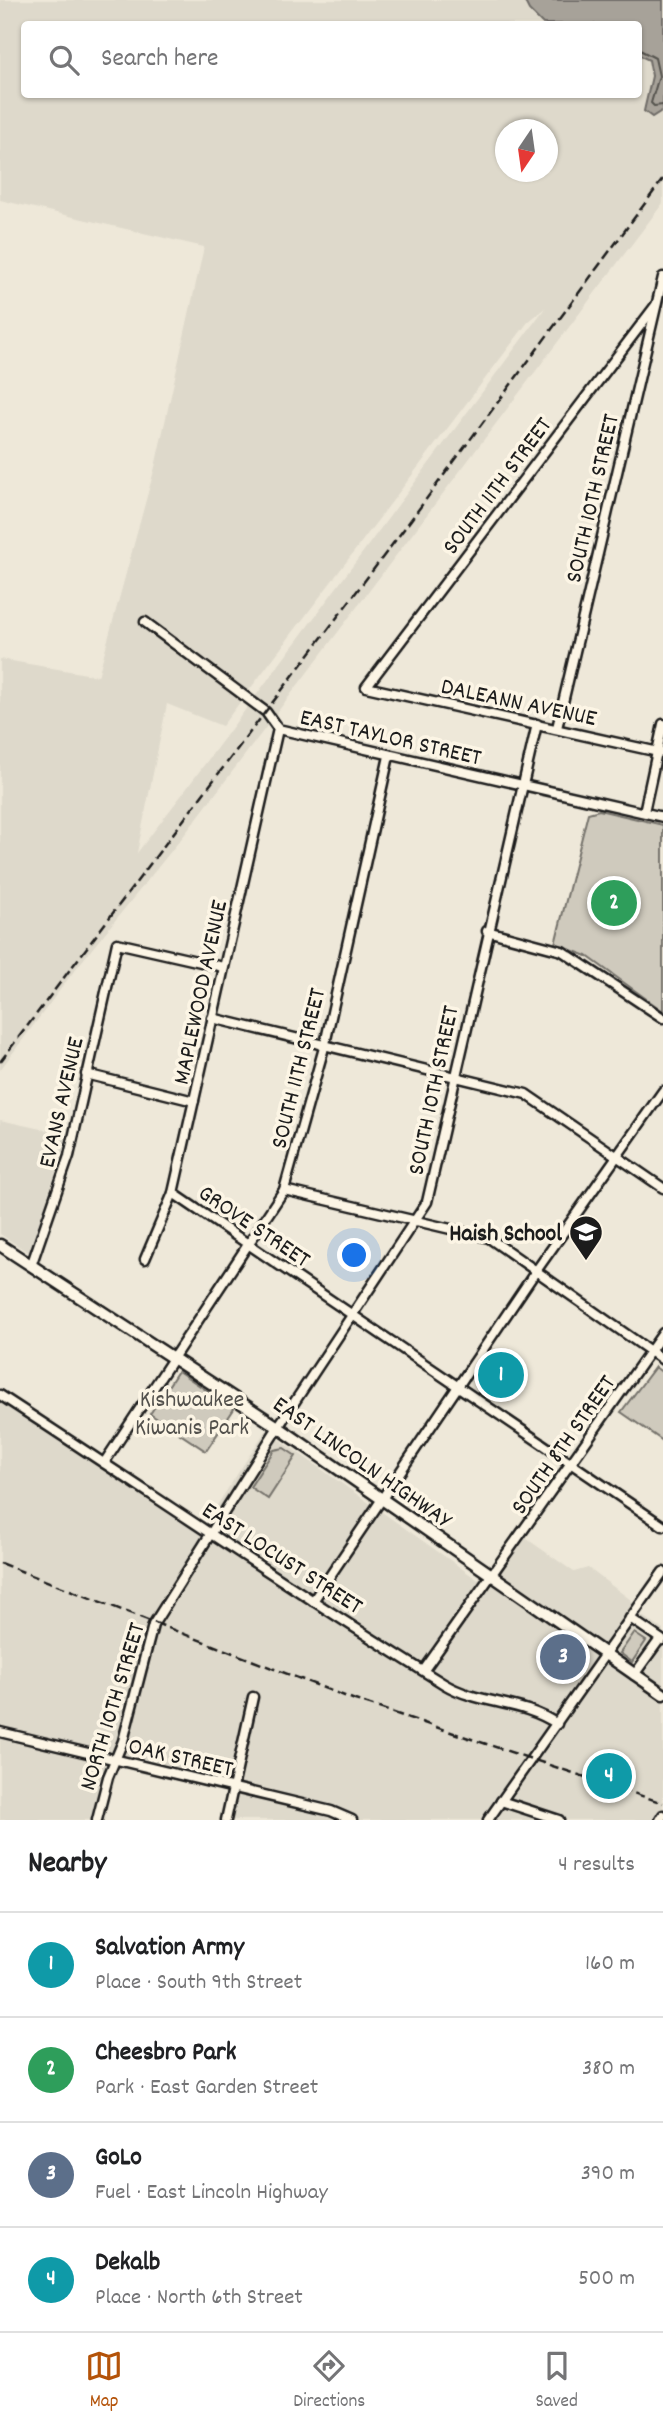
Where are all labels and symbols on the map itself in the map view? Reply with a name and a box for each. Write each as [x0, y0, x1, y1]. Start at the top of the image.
north arrow [495, 119, 558, 182]
street label: SOUTH 11TH STREET [435, 411, 562, 563]
street label: SOUTH 10TH STREET [558, 411, 630, 586]
street label: DALEANN AVENUE [437, 671, 599, 737]
street label: EAST TAYLOR STREET [296, 702, 485, 776]
pin: 2 [591, 877, 637, 929]
street label: MAPLEWOOD AVENUE [166, 897, 238, 1088]
street label: SOUTH 11TH STREET [264, 984, 336, 1153]
street label: SOUTH 10TH STREET [400, 1002, 470, 1178]
street label: EVANS AVENUE [31, 1034, 95, 1171]
street label: GROVE STREET [190, 1177, 317, 1278]
school or university icon: Haish School [567, 1213, 605, 1262]
place label: Haish School [449, 1218, 562, 1252]
your location [337, 1238, 371, 1272]
pin: 1 [478, 1349, 524, 1401]
street label: SOUTH 8TH STREET [504, 1369, 626, 1522]
park label: Kishwaukee Kiwanis Park [135, 1384, 249, 1446]
street label: EAST LINCOLN HIGHWAY [265, 1389, 459, 1539]
street label: EAST LOCUST STREET [194, 1495, 369, 1625]
street label: NORTH 10TH STREET [72, 1618, 156, 1795]
pin: 3 [540, 1631, 586, 1683]
street label: OAK STREET [125, 1730, 237, 1788]
pin: 4 [586, 1750, 632, 1802]

